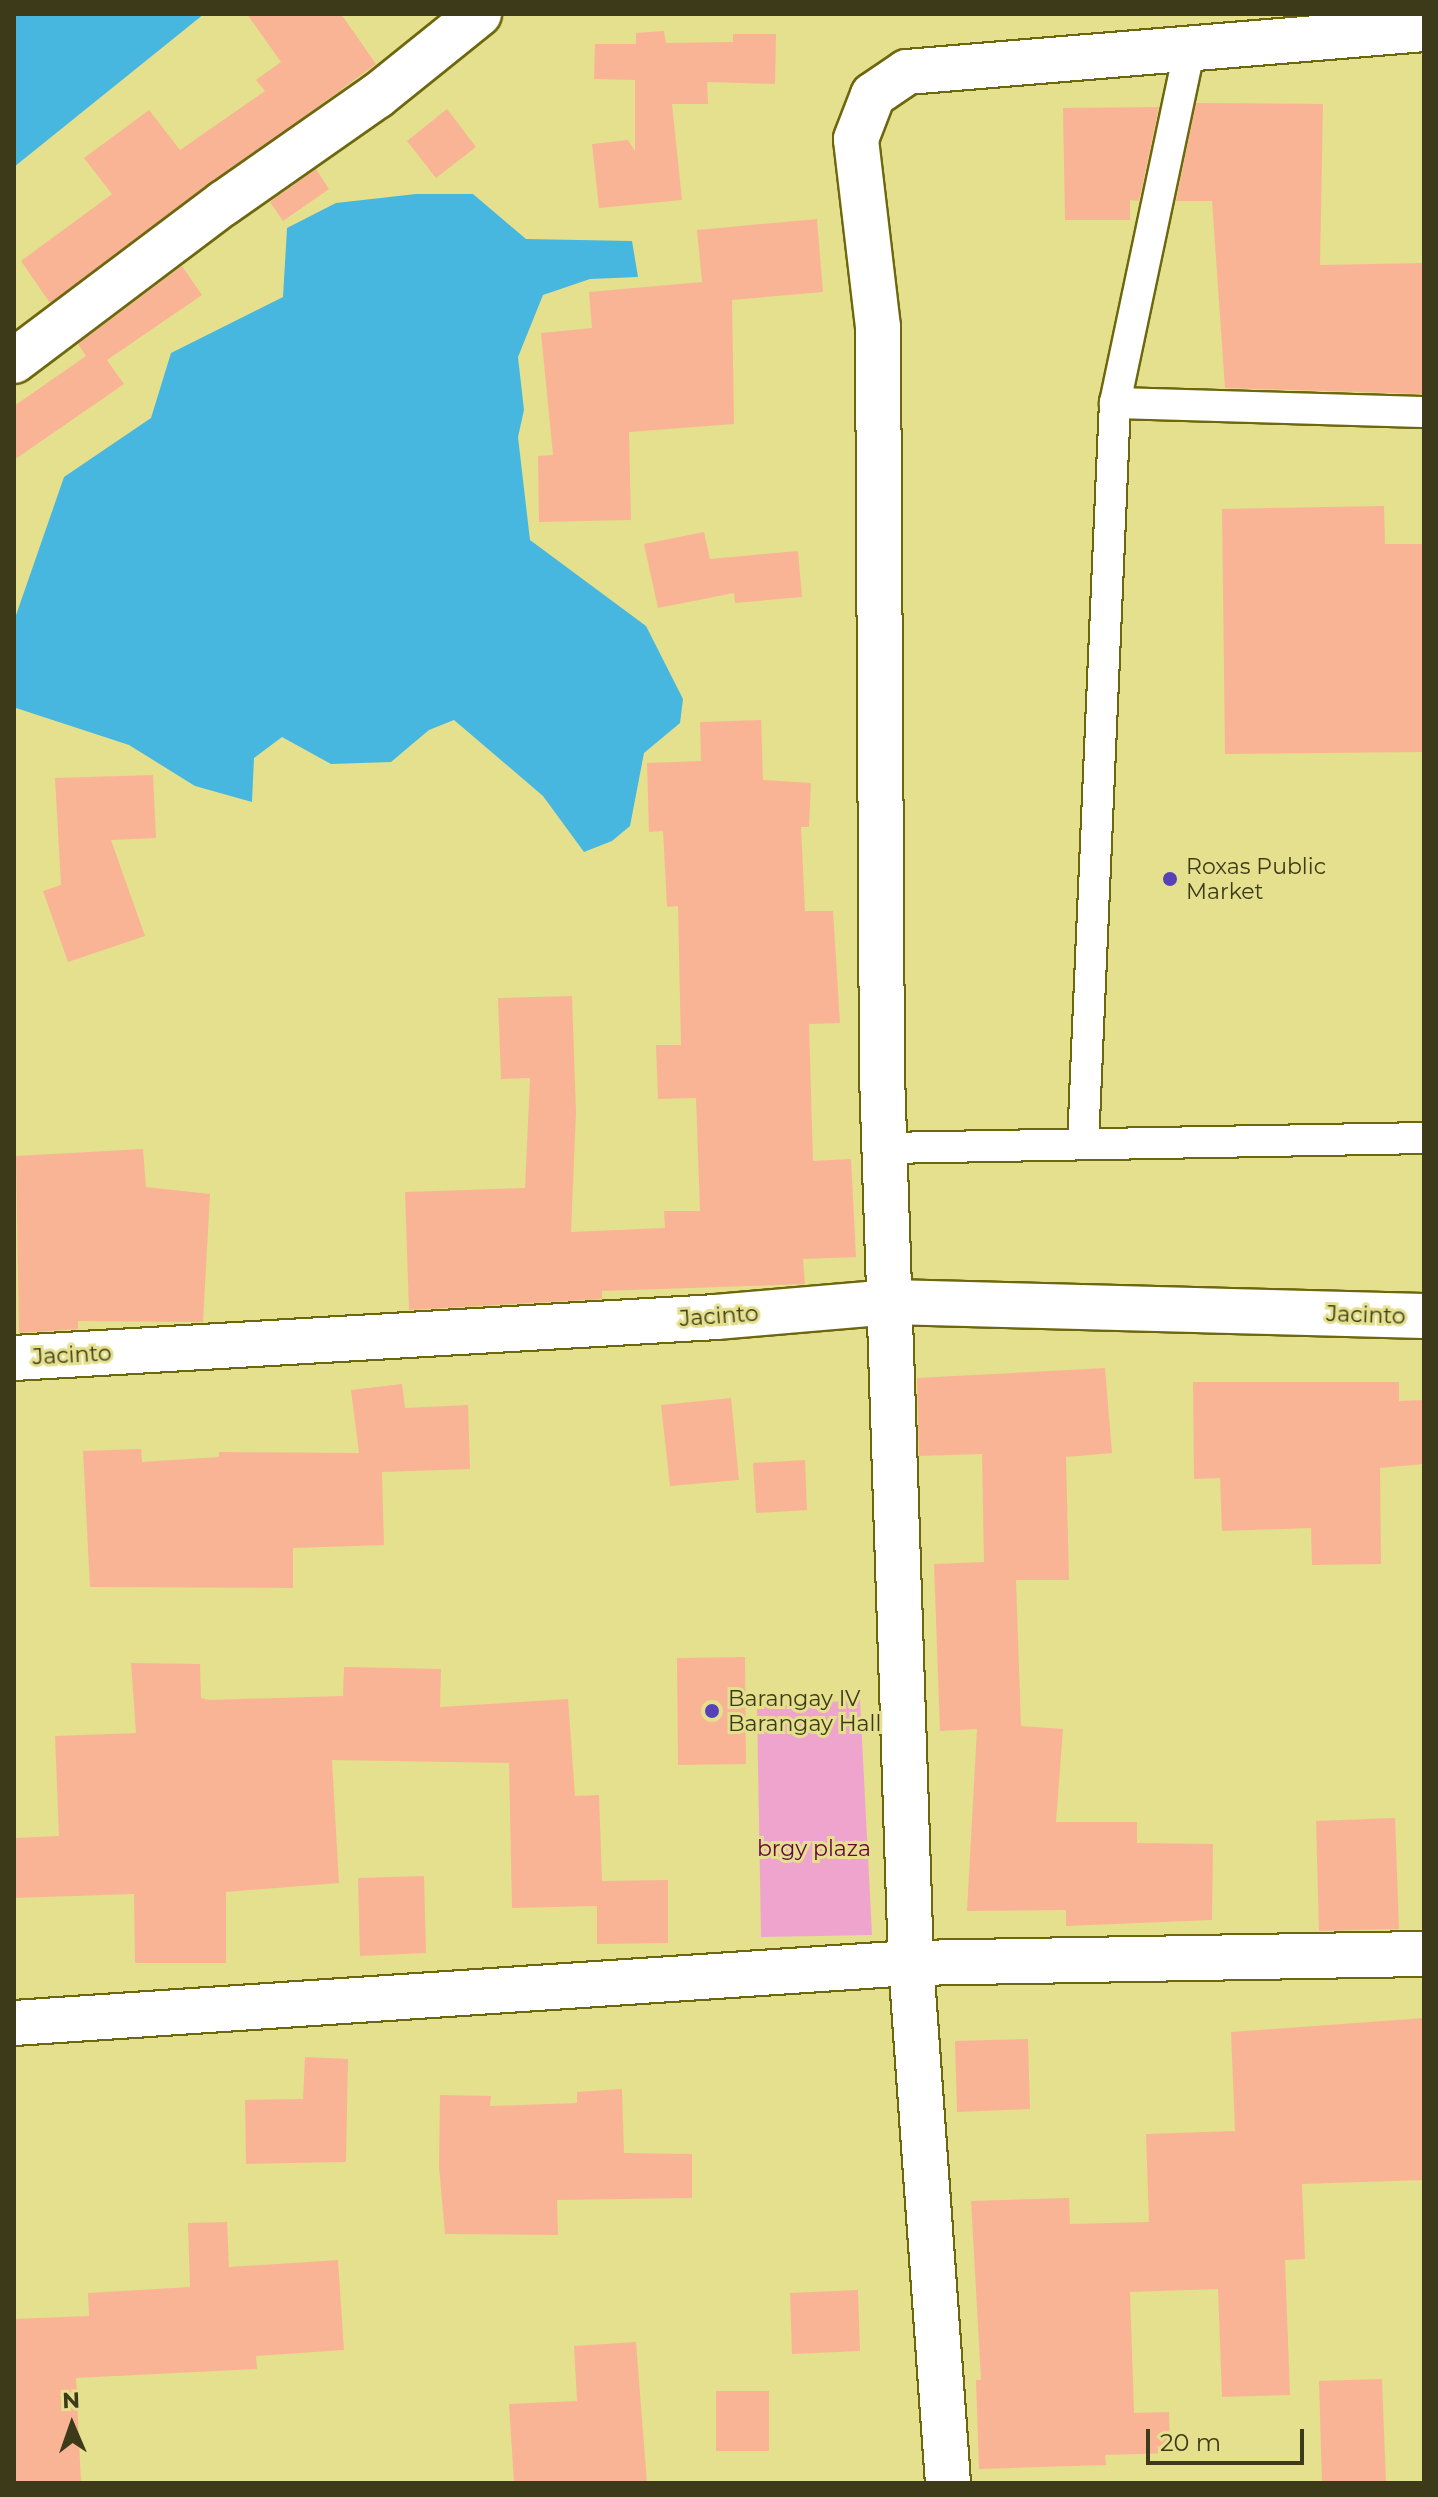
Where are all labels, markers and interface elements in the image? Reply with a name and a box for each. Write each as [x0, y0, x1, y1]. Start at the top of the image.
place label: Roxas Public Market [1186, 853, 1326, 904]
marker: Roxas Public Market [1161, 870, 1179, 888]
street label: Jacinto [679, 1300, 759, 1332]
street label: Jacinto [1326, 1300, 1406, 1330]
street label: Jacinto [32, 1340, 112, 1370]
place label: Barangay IV Barangay Hall [728, 1685, 881, 1736]
marker: Barangay IV Barangay Hall [703, 1702, 721, 1720]
park label: brgy plaza [757, 1836, 871, 1862]
north arrow [32, 2385, 112, 2465]
text: N [62, 2387, 81, 2414]
scale bar [1150, 2413, 1308, 2463]
text: 20 m [1160, 2428, 1221, 2457]

